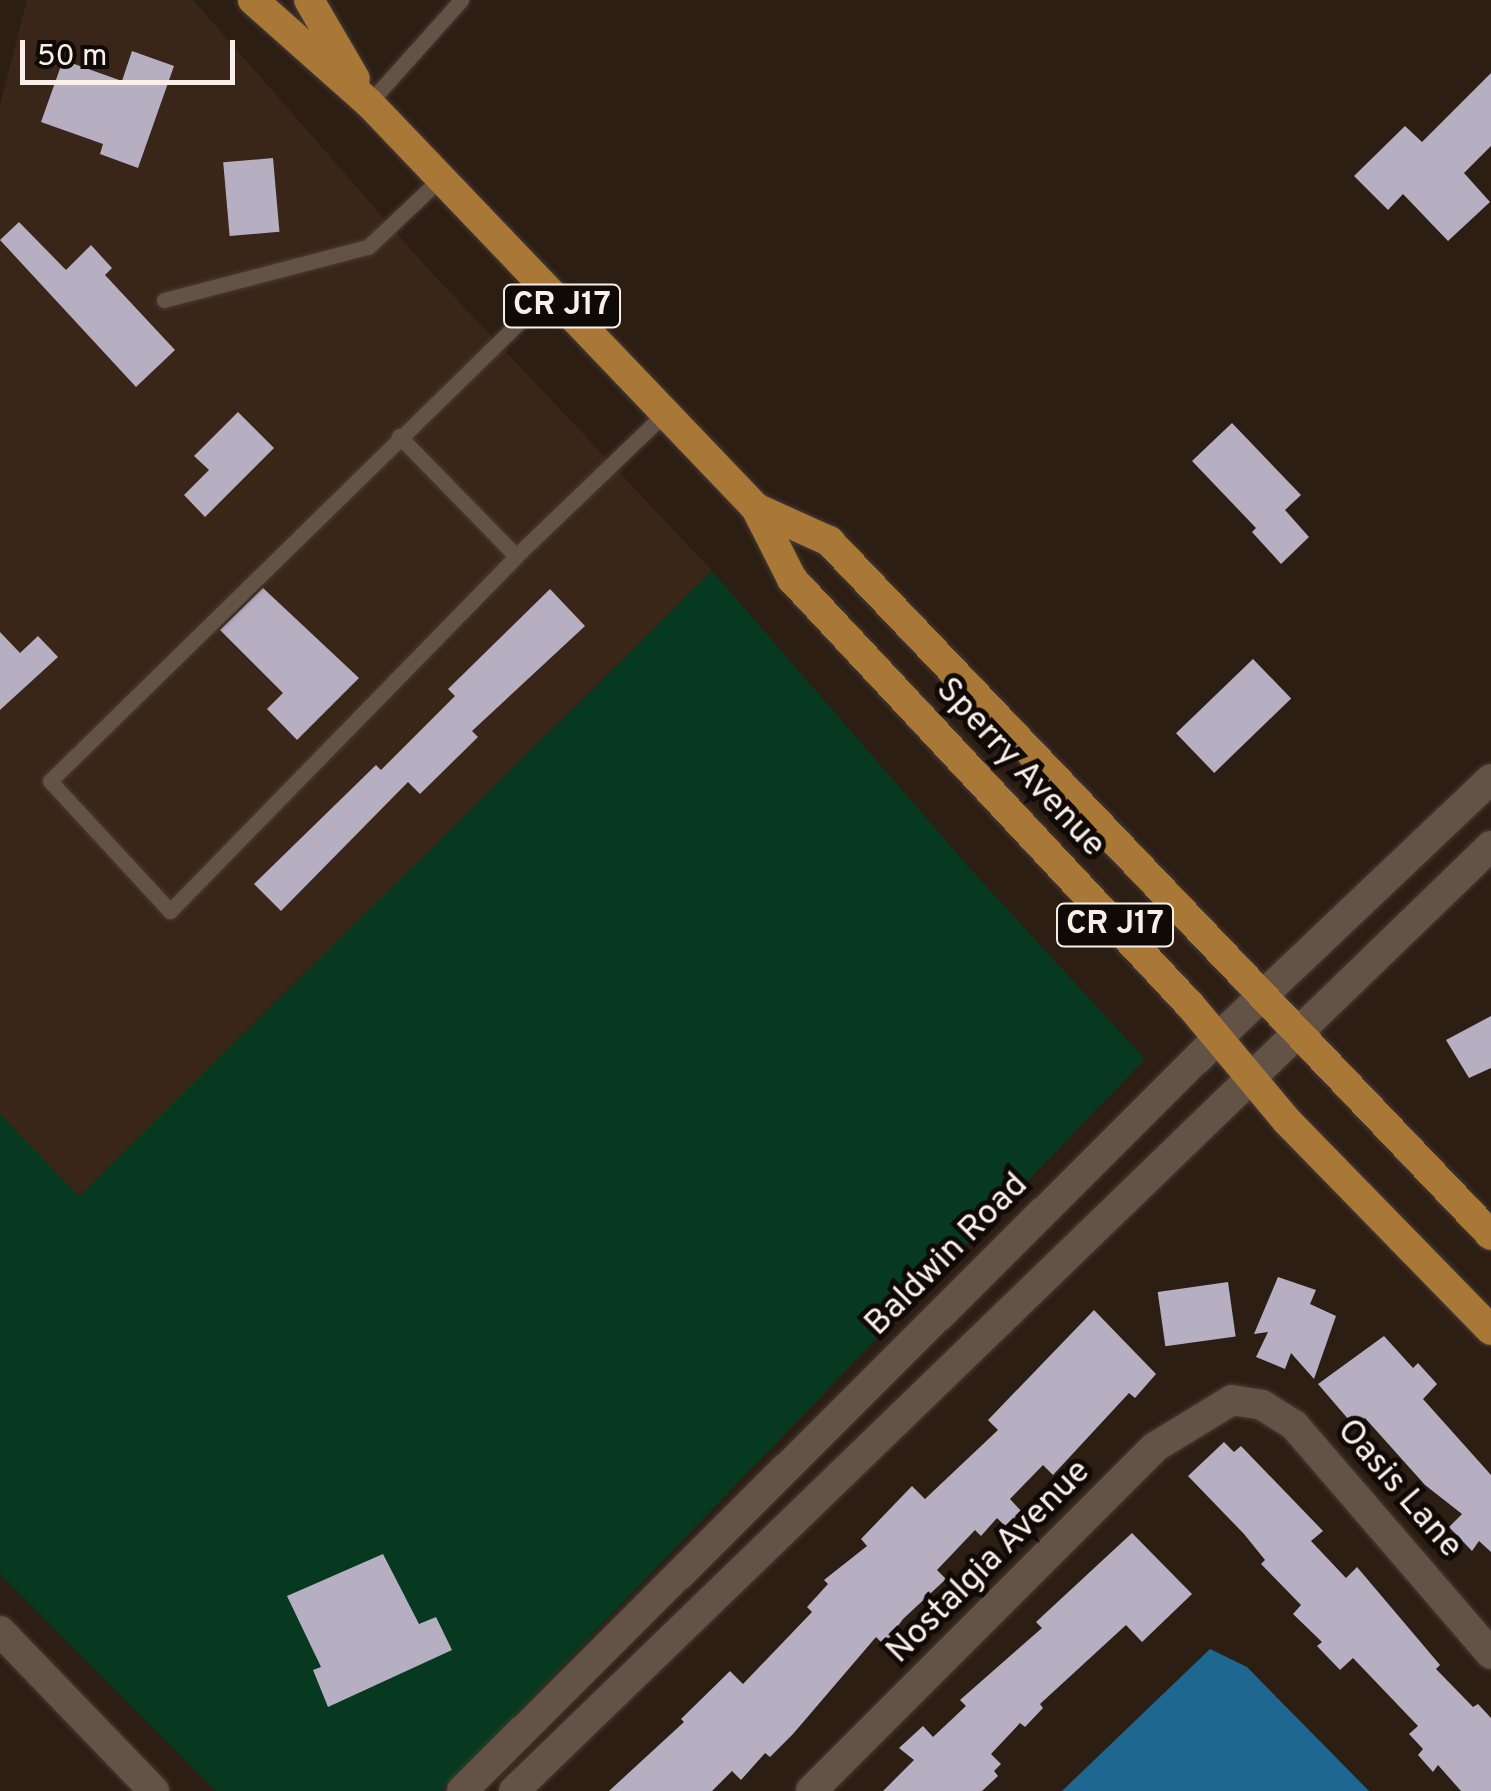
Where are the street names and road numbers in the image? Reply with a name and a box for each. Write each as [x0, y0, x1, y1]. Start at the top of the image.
road number: CR J17 [502, 279, 622, 333]
street label: Sperry Avenue [926, 669, 1114, 867]
road number: CR J17 [1055, 898, 1175, 952]
street label: Baldwin Road [857, 1165, 1037, 1345]
street label: Oasis Lane [1327, 1411, 1471, 1567]
street label: Nostalgia Avenue [878, 1451, 1100, 1673]

